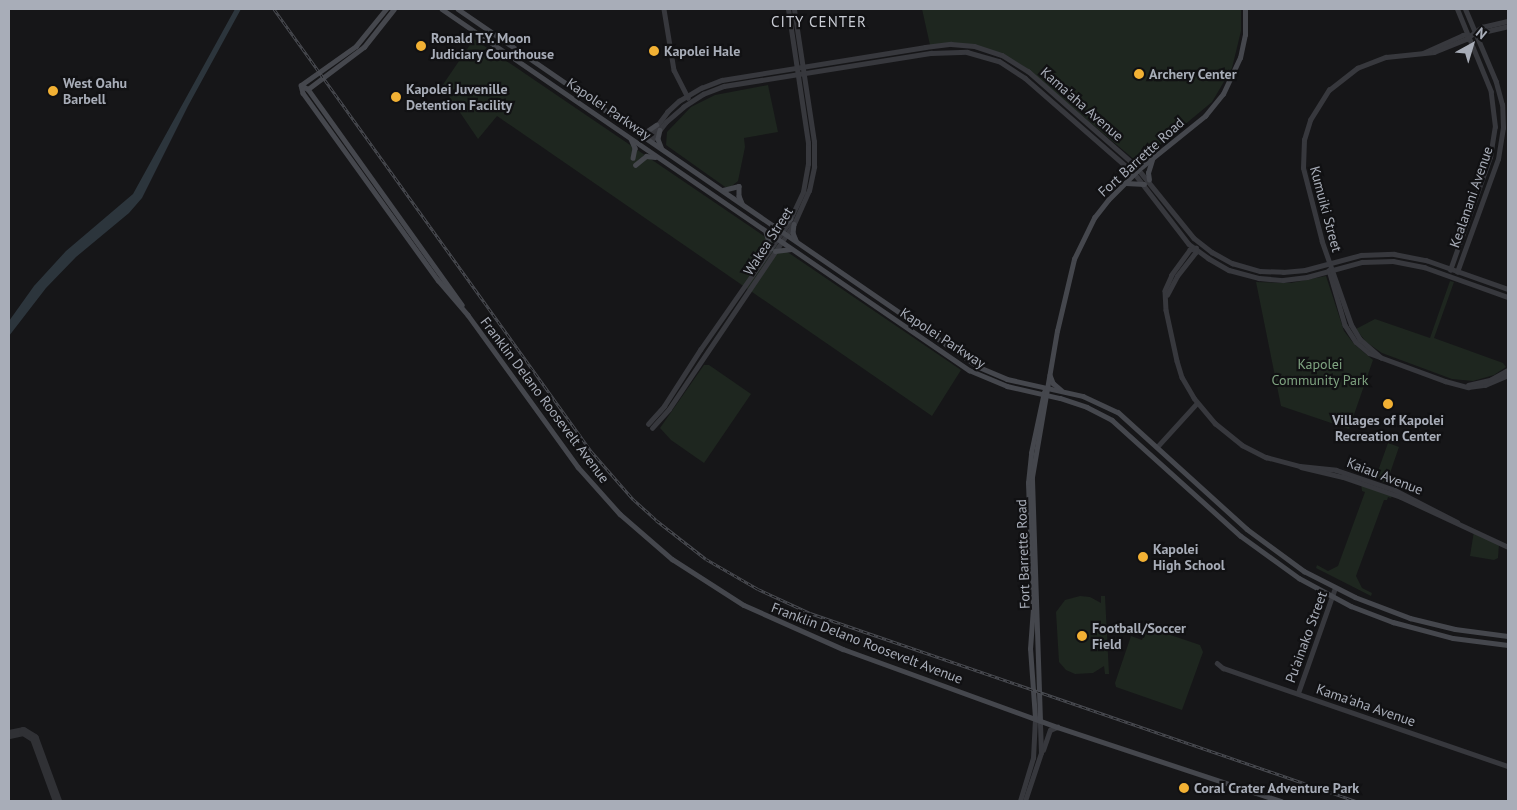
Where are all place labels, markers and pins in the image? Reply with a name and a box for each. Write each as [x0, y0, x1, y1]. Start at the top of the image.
place label: Ronald T.Y. Moon Judiciary Courthouse [431, 30, 555, 62]
marker: Ronald T.Y. Moon Judiciary Courthouse [415, 40, 427, 52]
place label: Kapolei Hale [664, 43, 740, 59]
marker: Kapolei Hale [648, 45, 660, 57]
place label: Archery Center [1149, 66, 1237, 82]
marker: Archery Center [1133, 68, 1145, 80]
place label: West Oahu Barbell [63, 75, 127, 108]
place label: Kapolei Juvenille Detention Facility [406, 81, 512, 114]
marker: West Oahu Barbell [47, 85, 59, 97]
marker: Kapolei Juvenille Detention Facility [390, 91, 402, 103]
marker: Villages of Kapolei Recreation Center [1382, 398, 1394, 410]
place label: Villages of Kapolei Recreation Center [1332, 412, 1444, 444]
place label: Kapolei High School [1153, 541, 1225, 574]
marker: Kapolei High School [1137, 551, 1149, 563]
place label: Football/Soccer Field [1092, 620, 1186, 652]
marker: Football/Soccer Field [1076, 630, 1088, 642]
place label: Coral Crater Adventure Park [1194, 780, 1360, 796]
marker: Coral Crater Adventure Park [1178, 782, 1190, 794]

